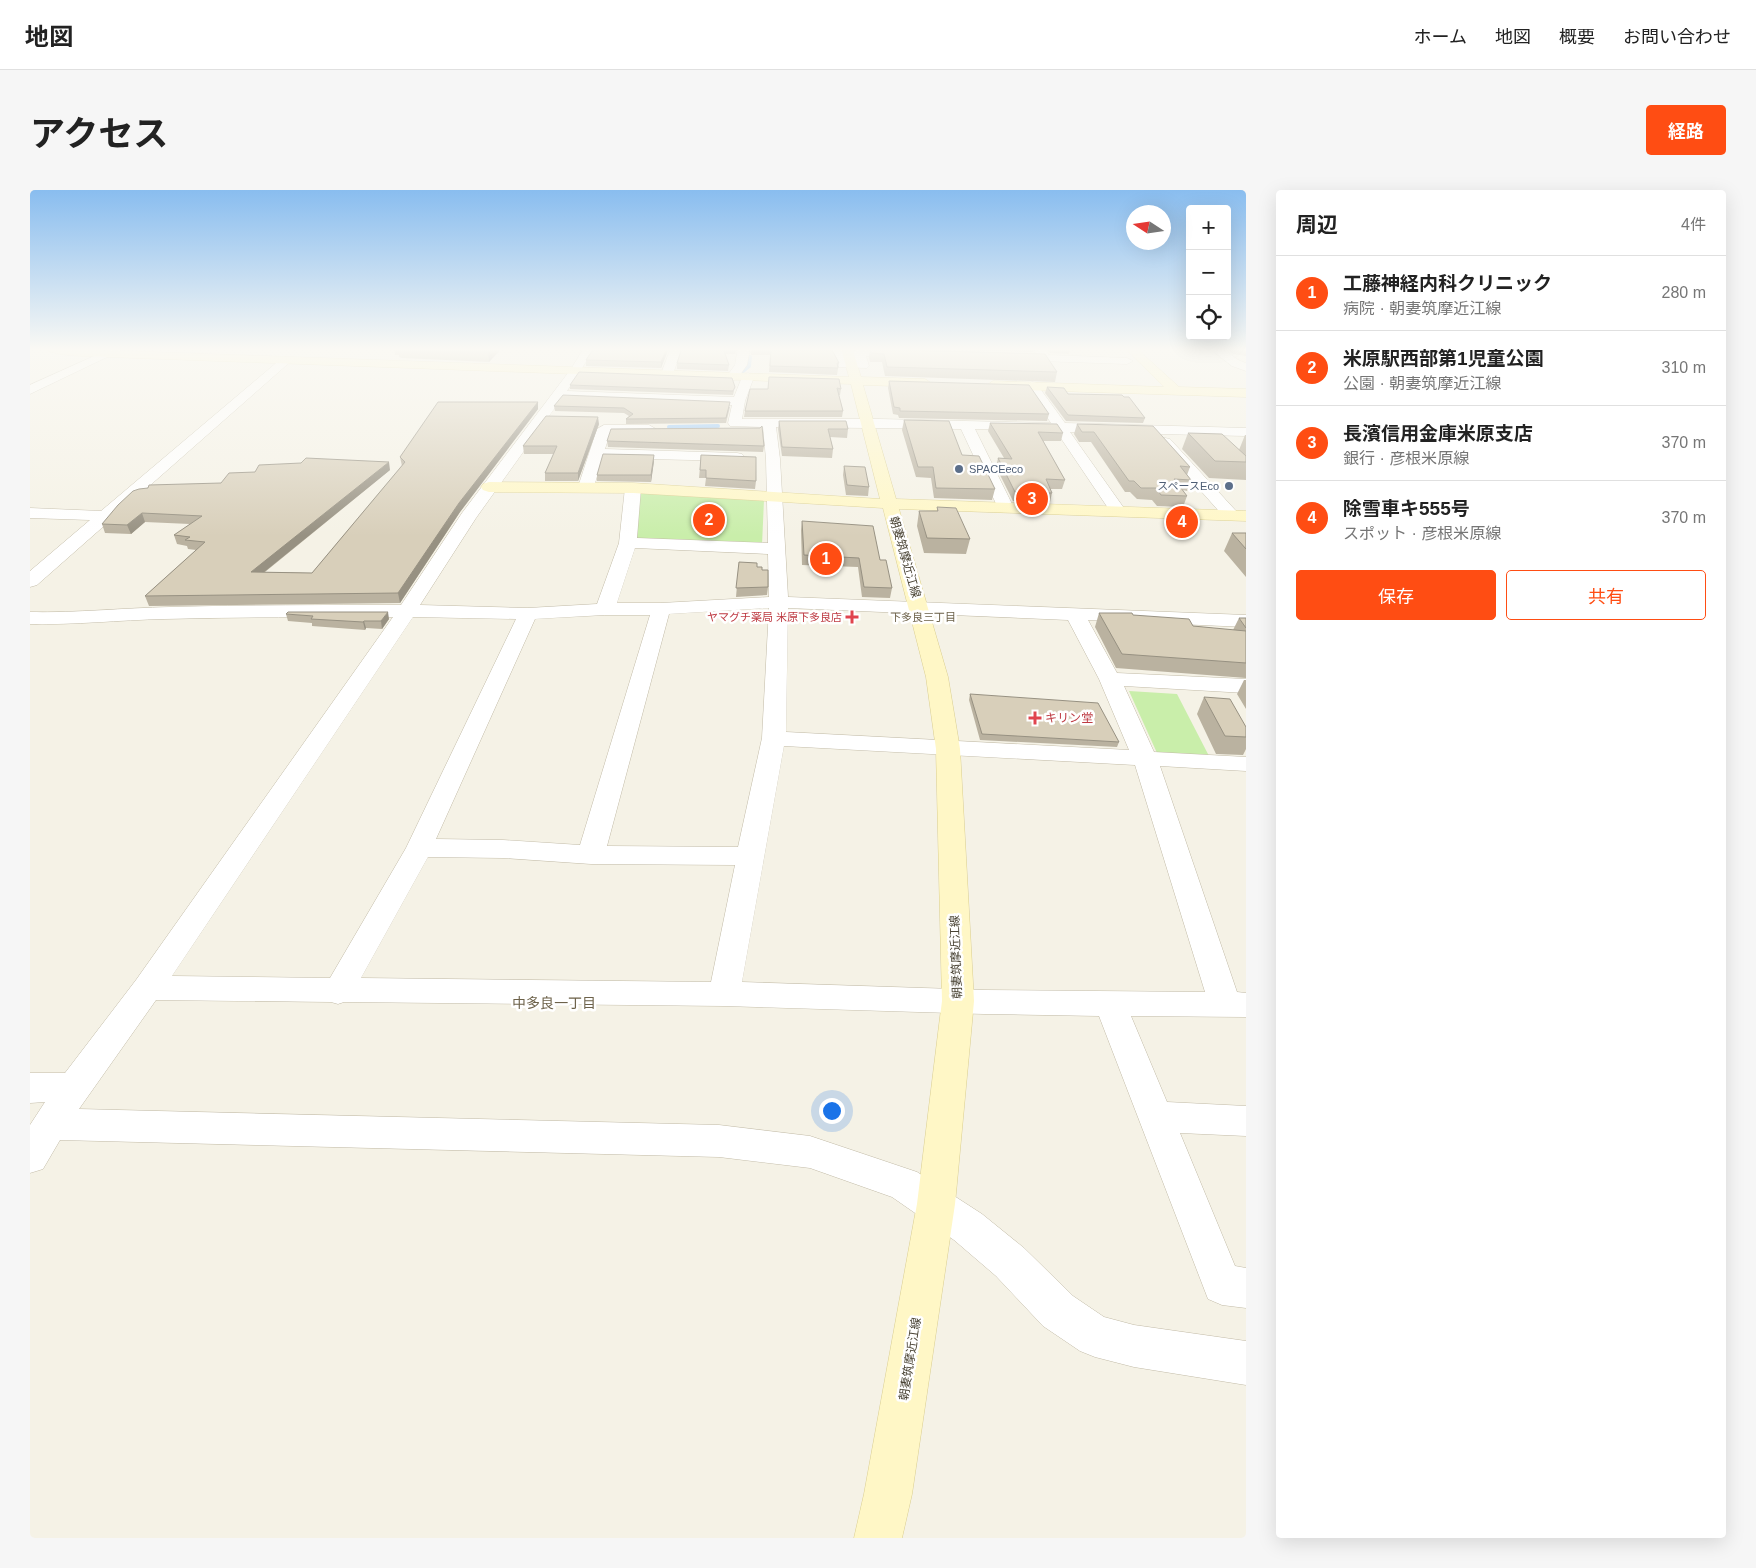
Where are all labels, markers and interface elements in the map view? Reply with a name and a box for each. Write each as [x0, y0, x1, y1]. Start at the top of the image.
text: 地図 [25, 23, 73, 50]
text: ホーム [1414, 27, 1467, 47]
text: 地図 [1495, 27, 1531, 47]
text: 概要 [1559, 27, 1595, 47]
text: お問い合わせ [1623, 27, 1731, 47]
button: 経路 [1646, 105, 1726, 155]
text: アクセス [30, 114, 168, 153]
north arrow [1126, 205, 1171, 250]
map controls [1186, 205, 1231, 340]
button: + [1186, 205, 1231, 250]
text: 周辺 [1296, 213, 1338, 236]
text: 4件 [1681, 216, 1706, 233]
button: − [1186, 250, 1231, 295]
text: 工藤神経内科クリニック [1343, 273, 1552, 294]
text: 1 [1308, 284, 1316, 301]
text: 280 m [1662, 284, 1706, 301]
button: locate [1186, 295, 1231, 340]
text: 病院 · 朝妻筑摩近江線 [1343, 300, 1501, 317]
text: 米原駅西部第1児童公園 [1343, 348, 1544, 369]
text: 2 [1308, 359, 1316, 376]
text: 310 m [1662, 359, 1706, 376]
text: 公園 · 朝妻筑摩近江線 [1343, 375, 1501, 392]
text: 長濱信用金庫米原支店 [1343, 423, 1533, 444]
text: 3 [1308, 434, 1316, 451]
text: 370 m [1662, 434, 1706, 451]
text: 銀行 · 彦根米原線 [1343, 450, 1469, 467]
marker: SPACEeco [953, 463, 965, 475]
place label: SPACEeco [969, 463, 1023, 475]
pin: 3 [1016, 480, 1048, 518]
place label: スペースEco [1157, 480, 1219, 492]
marker: スペースEco [1223, 480, 1235, 492]
text: 除雪車キ555号 [1343, 498, 1470, 519]
pin: 2 [693, 501, 725, 539]
pin: 4 [1166, 503, 1198, 541]
text: 4 [1308, 509, 1316, 526]
text: 370 m [1662, 509, 1706, 526]
street label: 朝妻筑摩近江線 [887, 515, 923, 599]
text: スポット · 彦根米原線 [1343, 525, 1501, 542]
pin: 1 [810, 540, 842, 578]
button: 保存 [1296, 570, 1496, 620]
button: 共有 [1506, 570, 1706, 620]
place label: ヤマグチ薬局 米原下多良店 [707, 611, 842, 623]
marker: ヤマグチ薬局 米原下多良店 [846, 611, 858, 623]
district label: 下多良三丁目 [890, 611, 956, 623]
place label: キリン堂 [1045, 711, 1093, 725]
marker: キリン堂 [1029, 712, 1041, 724]
street label: 朝妻筑摩近江線 [948, 915, 964, 999]
district label: 中多良一丁目 [512, 995, 596, 1011]
your location [819, 1098, 845, 1124]
street label: 朝妻筑摩近江線 [897, 1316, 923, 1402]

